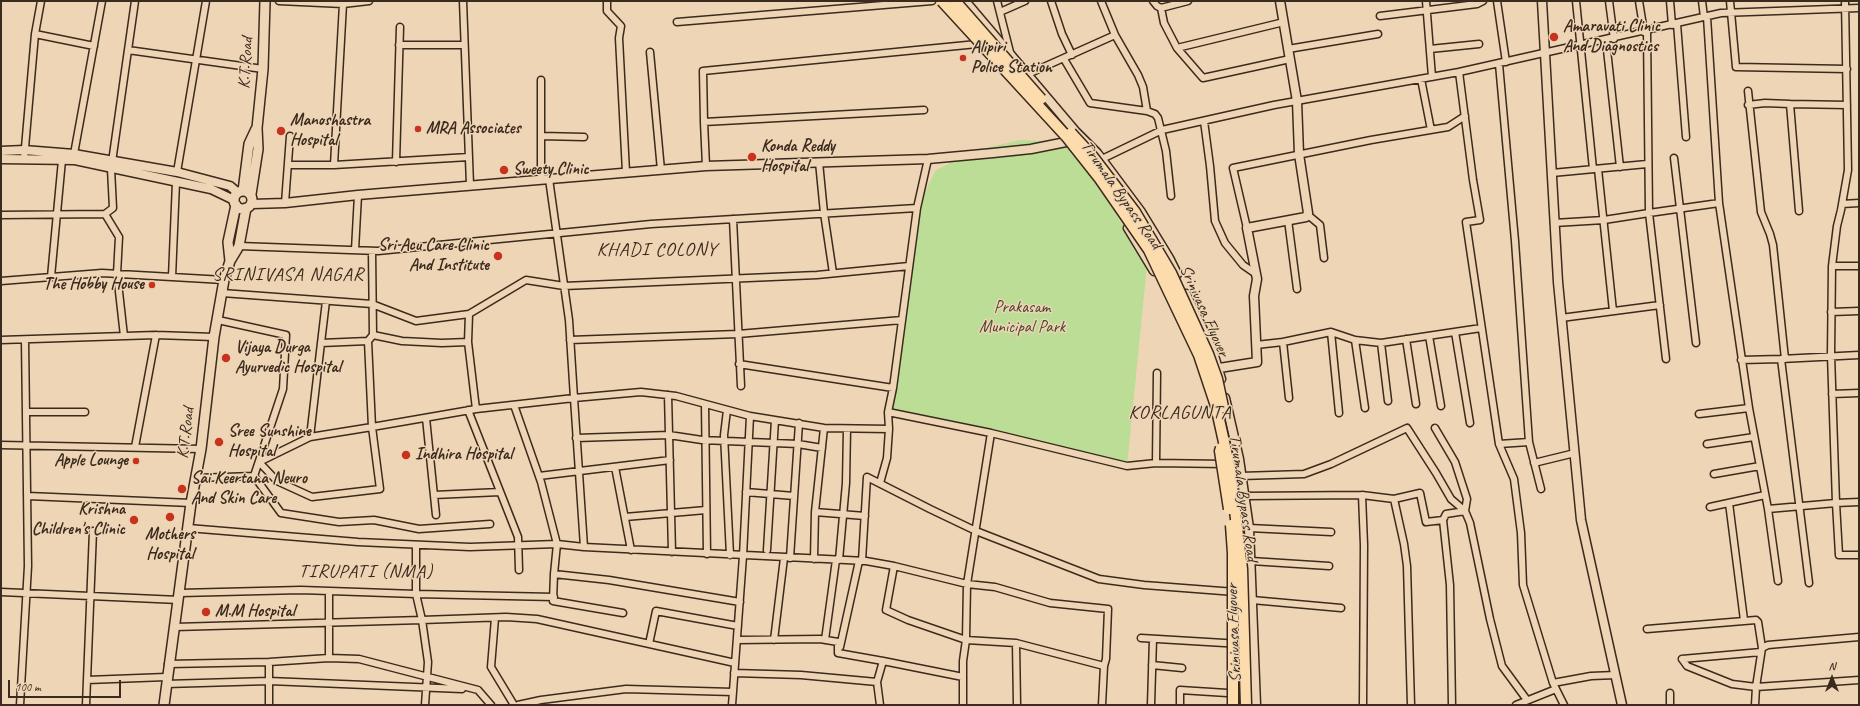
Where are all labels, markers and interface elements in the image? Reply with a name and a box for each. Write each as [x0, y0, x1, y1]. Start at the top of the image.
place label: Amaravati Clinic And Diagnostics [1563, 17, 1660, 57]
marker: Amaravati Clinic And Diagnostics [1548, 31, 1560, 43]
street label: K.T.Road [234, 37, 258, 89]
place label: Alipiri Police Station [971, 38, 1052, 78]
marker: Alipiri Police Station [958, 53, 968, 63]
place label: Manoshastra Hospital [290, 111, 370, 151]
place label: MRA Associates [426, 119, 520, 139]
marker: MRA Associates [413, 124, 423, 134]
marker: Manoshastra Hospital [275, 125, 287, 137]
place label: Konda Reddy Hospital [761, 137, 835, 177]
street label: Tirumala Bypass Road [1076, 137, 1166, 253]
marker: Konda Reddy Hospital [746, 151, 758, 163]
place label: Sweety Clinic [513, 160, 589, 180]
marker: Sweety Clinic [498, 164, 510, 176]
place label: Sri Acu Care Clinic And Institute [378, 236, 489, 276]
district label: KHADI COLONY [597, 239, 717, 261]
marker: Sri Acu Care Clinic And Institute [492, 250, 504, 262]
street label: Srinivasa Flyover [1175, 262, 1233, 360]
district label: SRINIVASA NAGAR [213, 264, 363, 286]
place label: The Hobby House [43, 275, 144, 295]
marker: The Hobby House [147, 280, 157, 290]
park label: Prakasam Municipal Park [979, 298, 1065, 338]
place label: Vijaya Durga Ayurvedic Hospital [235, 338, 341, 378]
marker: Vijaya Durga Ayurvedic Hospital [220, 352, 232, 364]
district label: KORLAGUNTA [1129, 402, 1231, 424]
street label: K.T.Road [173, 406, 199, 460]
place label: Sree Sunshine Hospital [228, 422, 311, 462]
street label: Tirumala Bypass Road [1224, 433, 1262, 563]
marker: Sree Sunshine Hospital [213, 436, 225, 448]
place label: Indhira Hospital [415, 445, 512, 465]
marker: Indhira Hospital [400, 449, 412, 461]
place label: Apple Lounge [54, 451, 128, 471]
marker: Apple Lounge [131, 456, 141, 466]
place label: Sai Keertana Neuro And Skin Care [191, 469, 307, 509]
marker: Sai Keertana Neuro And Skin Care [176, 483, 188, 495]
place label: Krishna Children's Clinic [32, 500, 125, 540]
marker: Mothers Hospital [164, 511, 176, 523]
marker: Krishna Children's Clinic [128, 514, 140, 526]
place label: Mothers Hospital [145, 525, 195, 565]
district label: TIRUPATI (NMA) [299, 561, 433, 583]
street label: Srinivasa Flyover [1222, 584, 1246, 682]
place label: M.M Hospital [215, 602, 295, 622]
marker: M.M Hospital [200, 606, 212, 618]
north arrow [1812, 658, 1852, 698]
text: N [1829, 659, 1835, 673]
scale bar [10, 672, 123, 698]
text: 100 m [15, 679, 41, 695]

